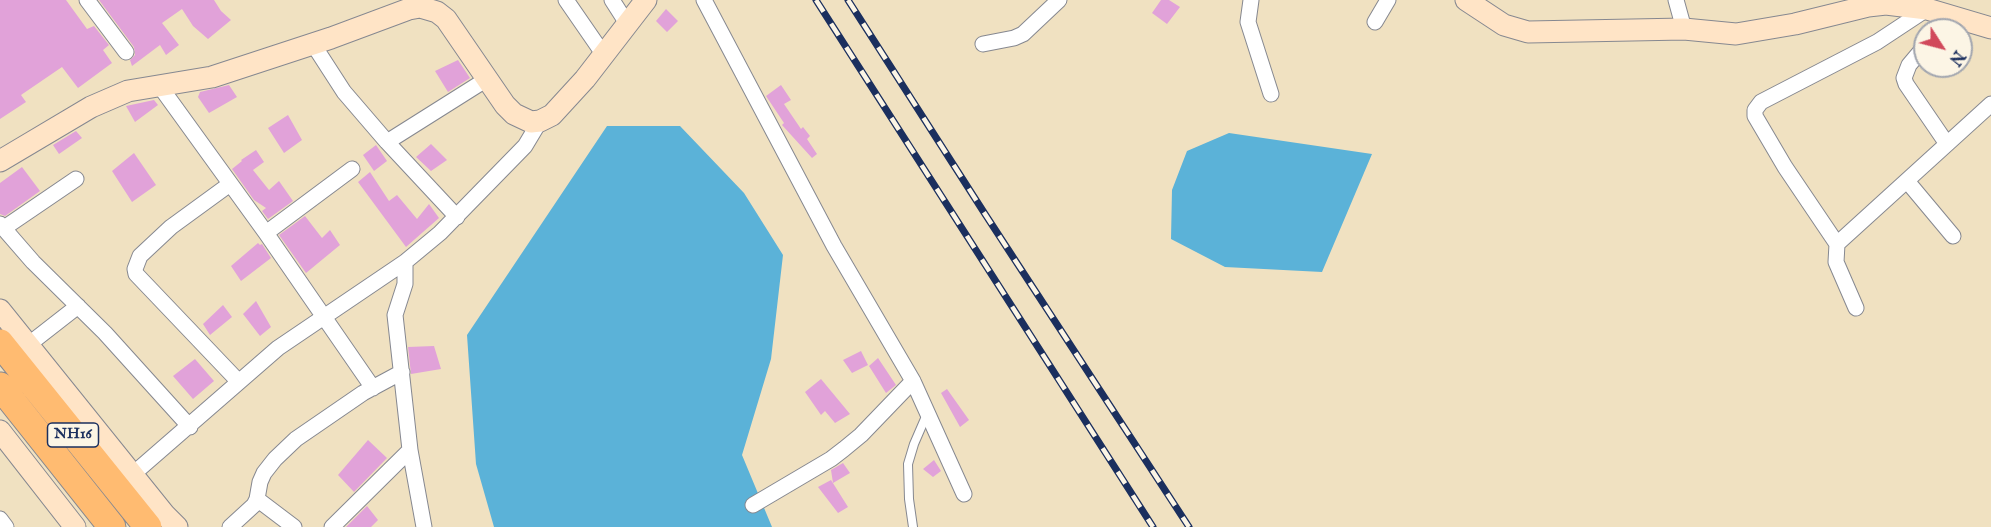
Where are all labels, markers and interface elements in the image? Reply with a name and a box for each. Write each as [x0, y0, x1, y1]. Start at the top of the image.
north arrow [1913, 18, 1973, 78]
text: N [1944, 46, 1968, 69]
road number: NH16 [48, 423, 98, 447]

